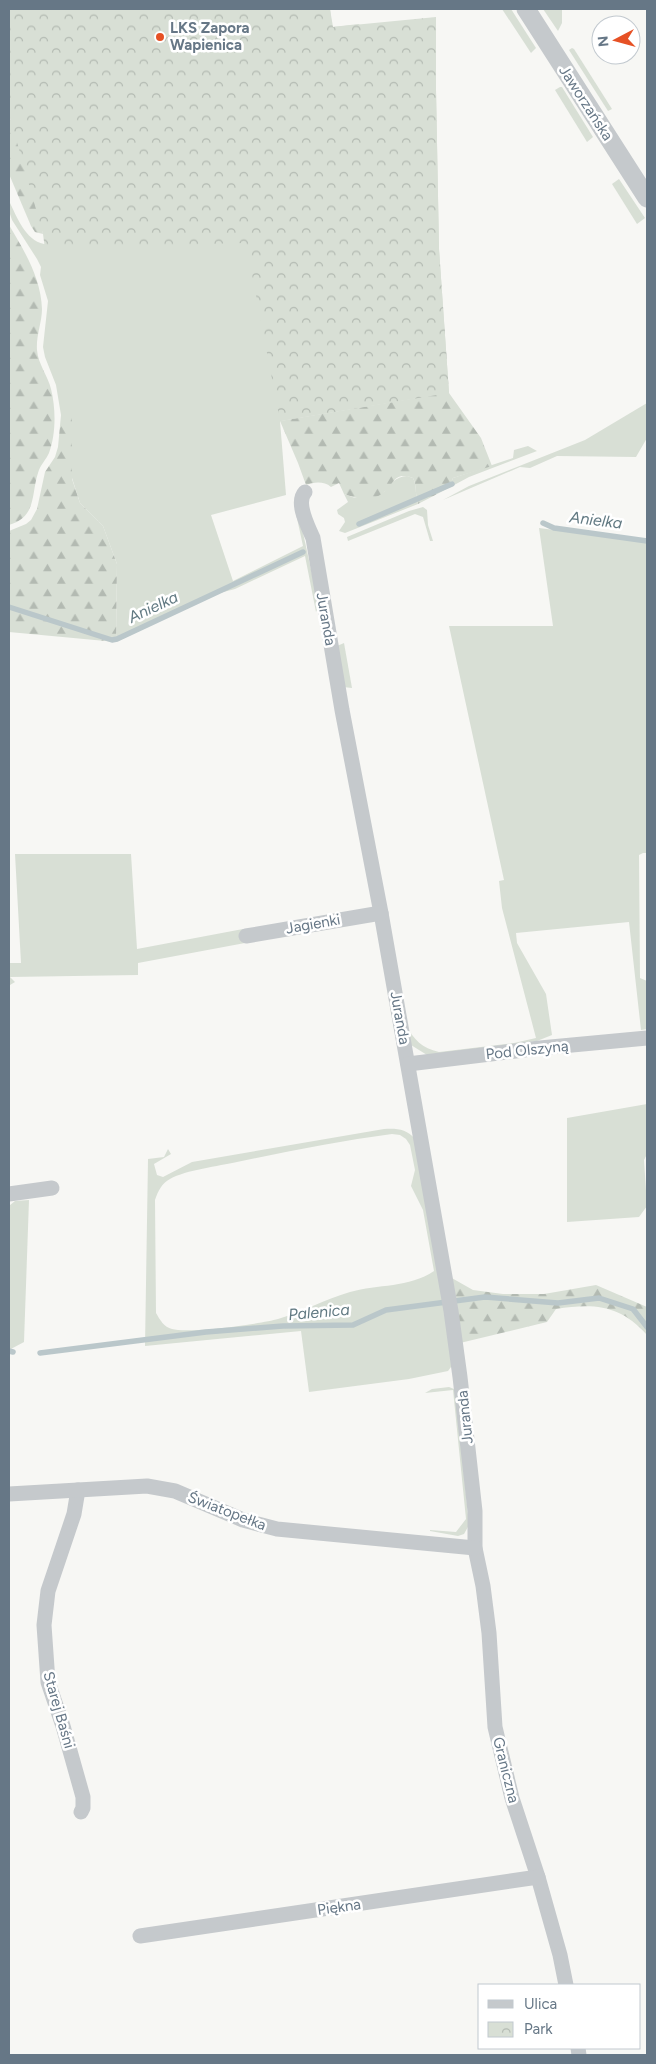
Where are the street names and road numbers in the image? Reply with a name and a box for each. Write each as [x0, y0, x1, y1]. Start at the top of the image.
street label: Jaworzańska [555, 62, 617, 144]
street label: Juranda [312, 591, 340, 647]
street label: Jagienki [284, 910, 342, 938]
street label: Juranda [386, 990, 414, 1046]
street label: Pod Olszyną [485, 1037, 570, 1063]
street label: Juranda [453, 1389, 477, 1445]
street label: Światopełka [185, 1488, 269, 1534]
street label: Starej Baśni [39, 1669, 79, 1751]
street label: Graniczna [489, 1735, 523, 1805]
street label: Piękna [316, 1895, 362, 1919]

